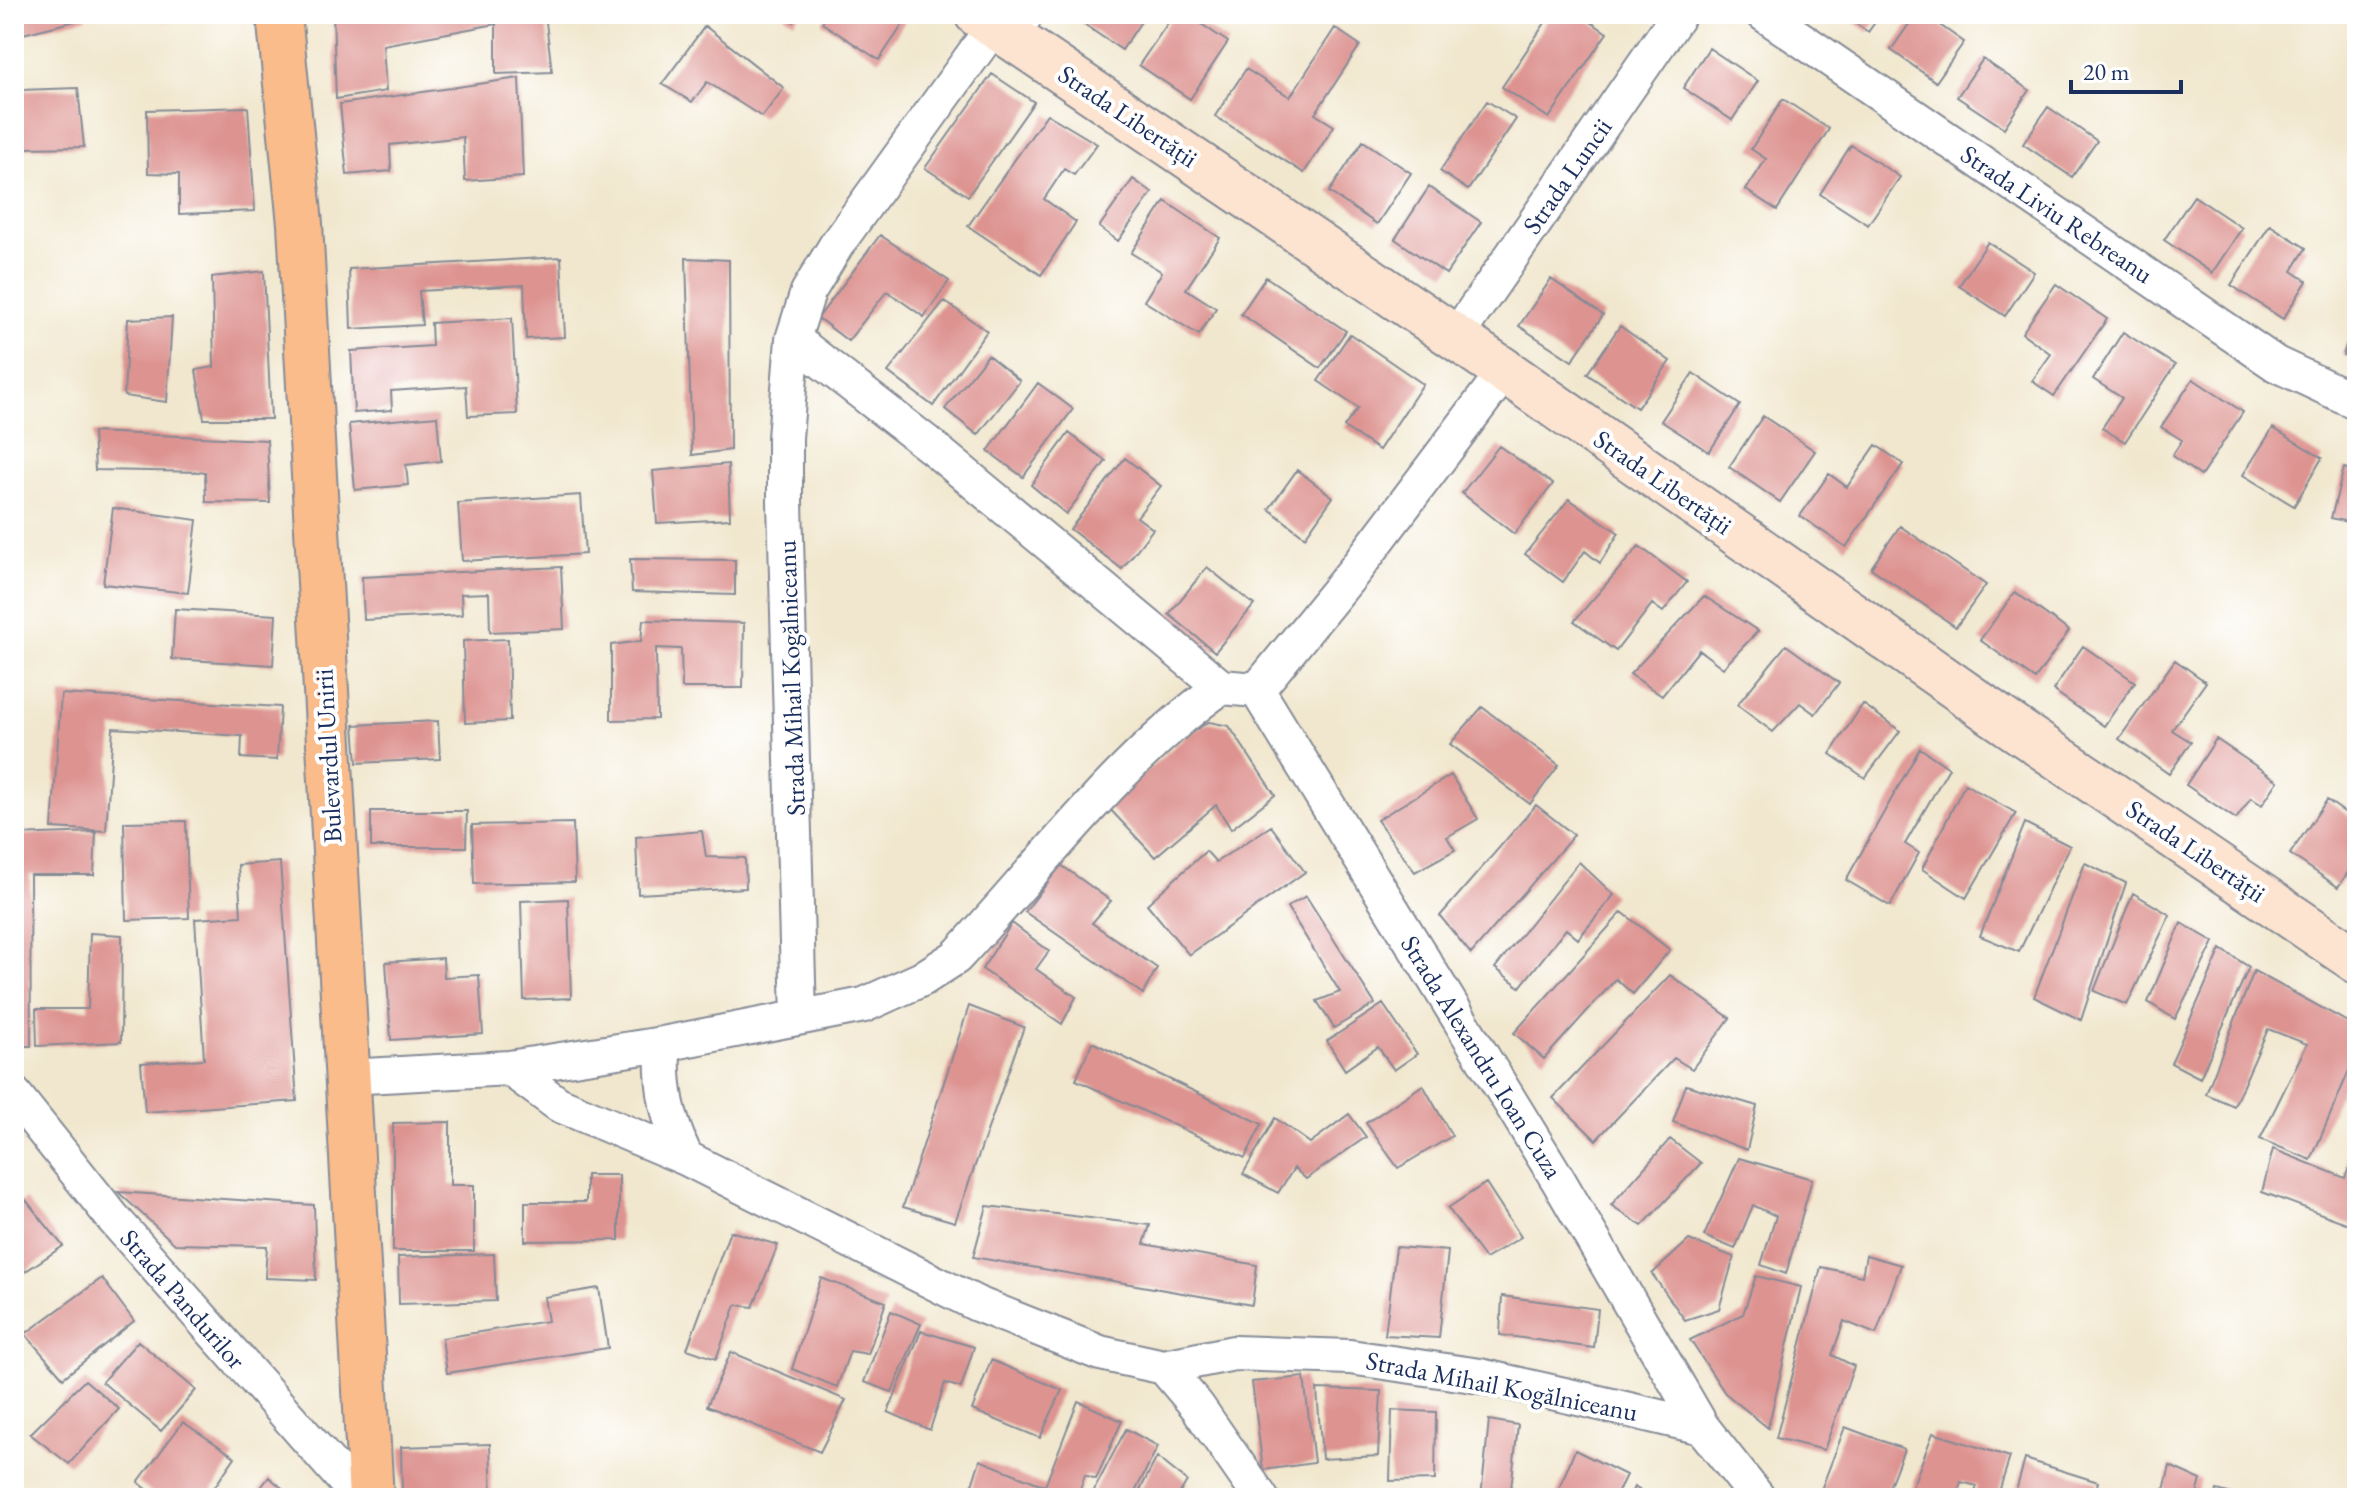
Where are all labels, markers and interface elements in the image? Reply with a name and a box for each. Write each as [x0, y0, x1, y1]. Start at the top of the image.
scale bar [2071, 44, 2181, 94]
text: 20 m [2083, 56, 2130, 87]
street label: Strada Libertății [1052, 57, 1204, 175]
street label: Strada Luncii [1515, 111, 1619, 241]
street label: Strada Liviu Rebreanu [1954, 137, 2160, 291]
street label: Strada Libertății [1587, 422, 1739, 542]
street label: Strada Mihail Kogălniceanu [769, 539, 813, 817]
street label: Bulevardul Unirii [306, 668, 350, 844]
street label: Strada Libertății [2120, 792, 2272, 910]
street label: Strada Alexandru Ioan Cuza [1393, 929, 1571, 1185]
street label: Strada Pandurilor [113, 1222, 253, 1376]
street label: Strada Mihail Kogălniceanu [1363, 1343, 1641, 1429]

